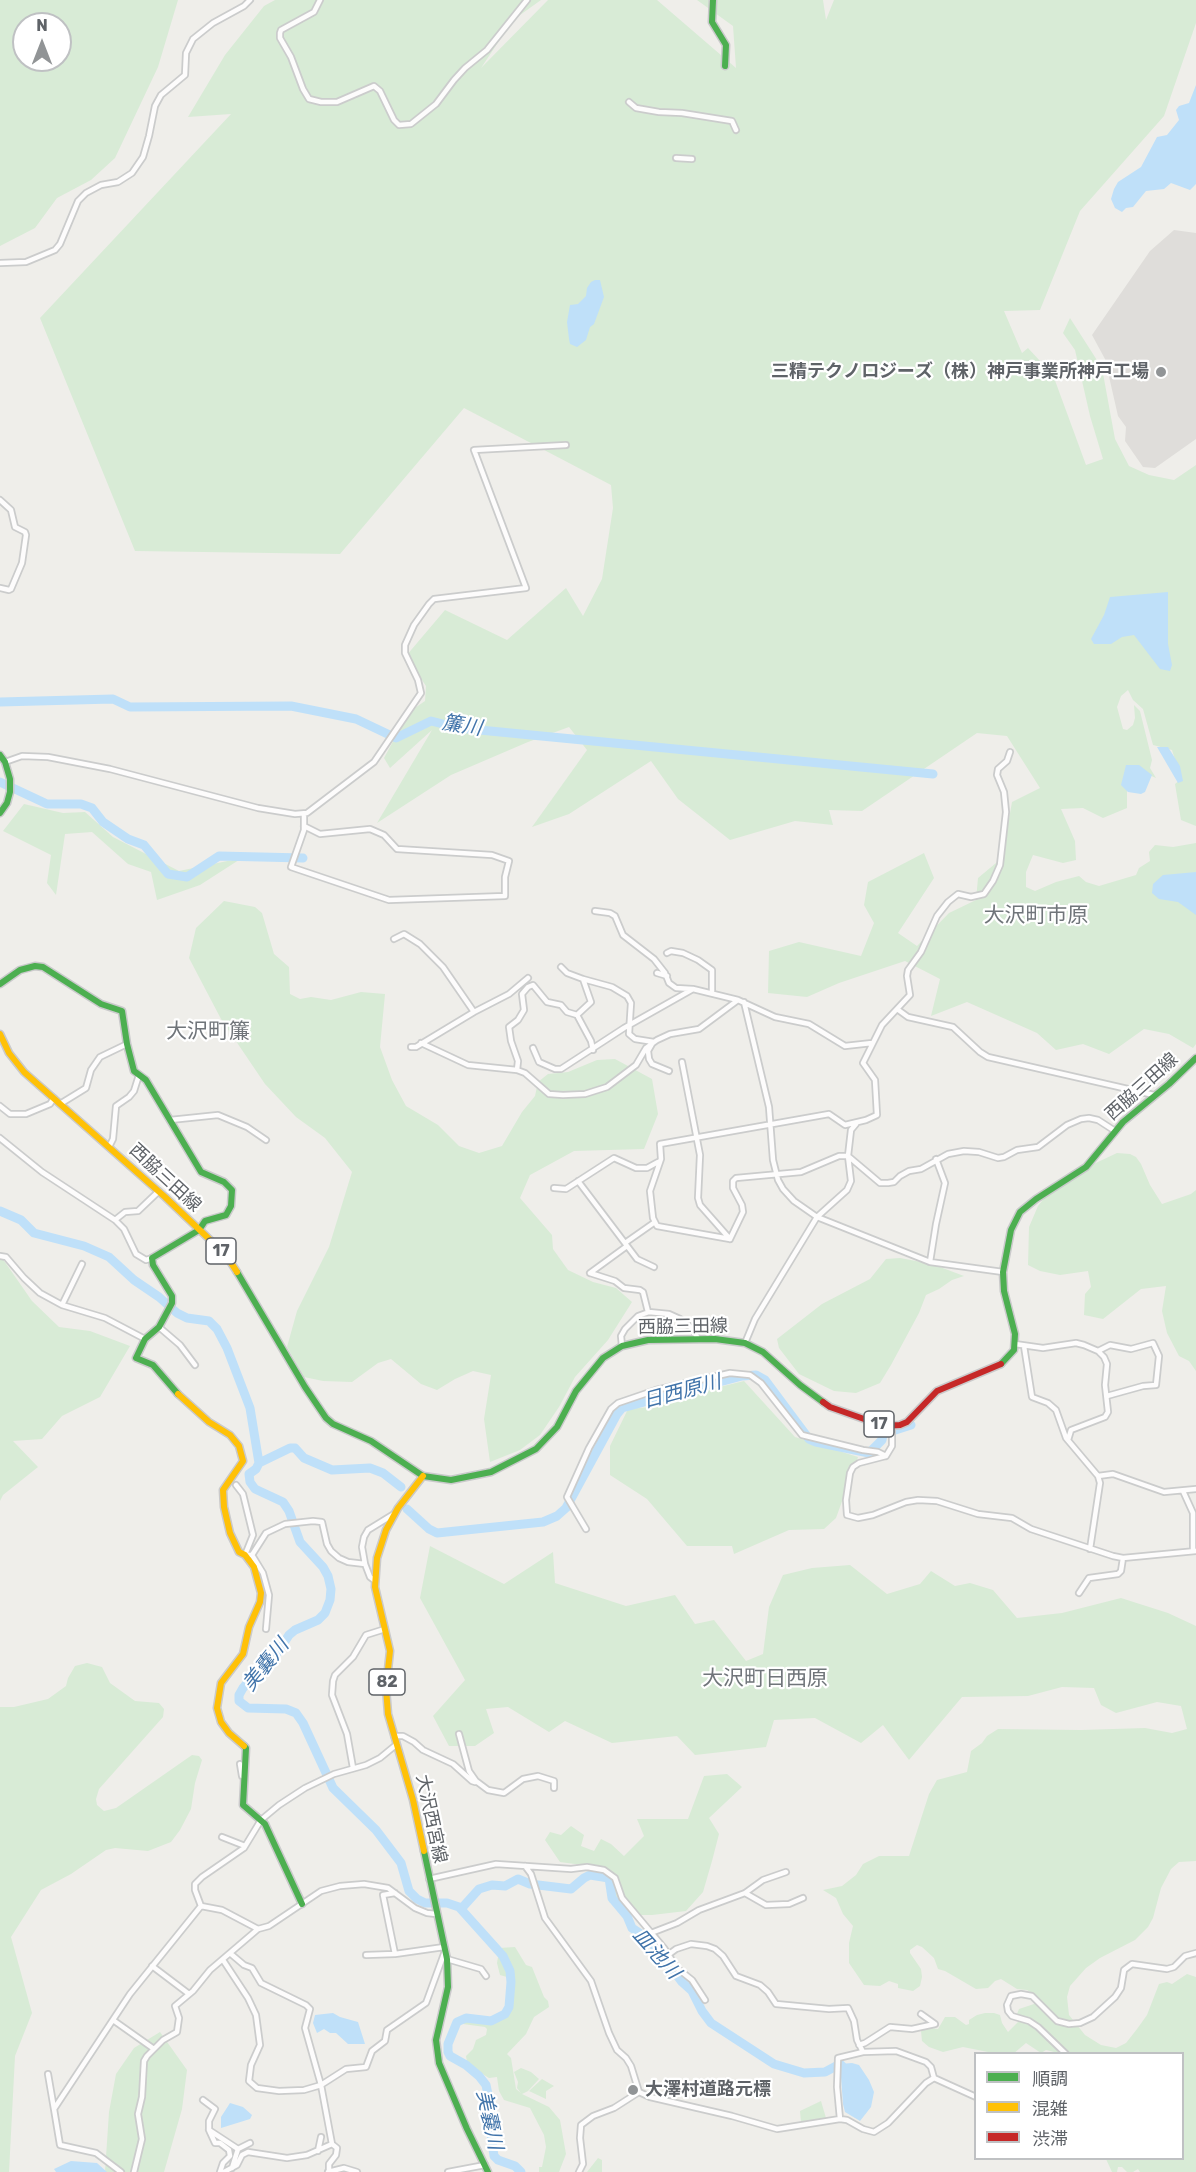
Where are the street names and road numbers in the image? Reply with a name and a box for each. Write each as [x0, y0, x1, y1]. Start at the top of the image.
street label: 西脇三田線 [1101, 1049, 1183, 1125]
street label: 西脇三田線 [125, 1139, 205, 1217]
road number: 17 [206, 1238, 236, 1264]
street label: 西脇三田線 [638, 1315, 728, 1339]
road number: 17 [864, 1411, 894, 1437]
road number: 82 [369, 1669, 405, 1695]
street label: 大沢西宮線 [411, 1773, 451, 1865]

